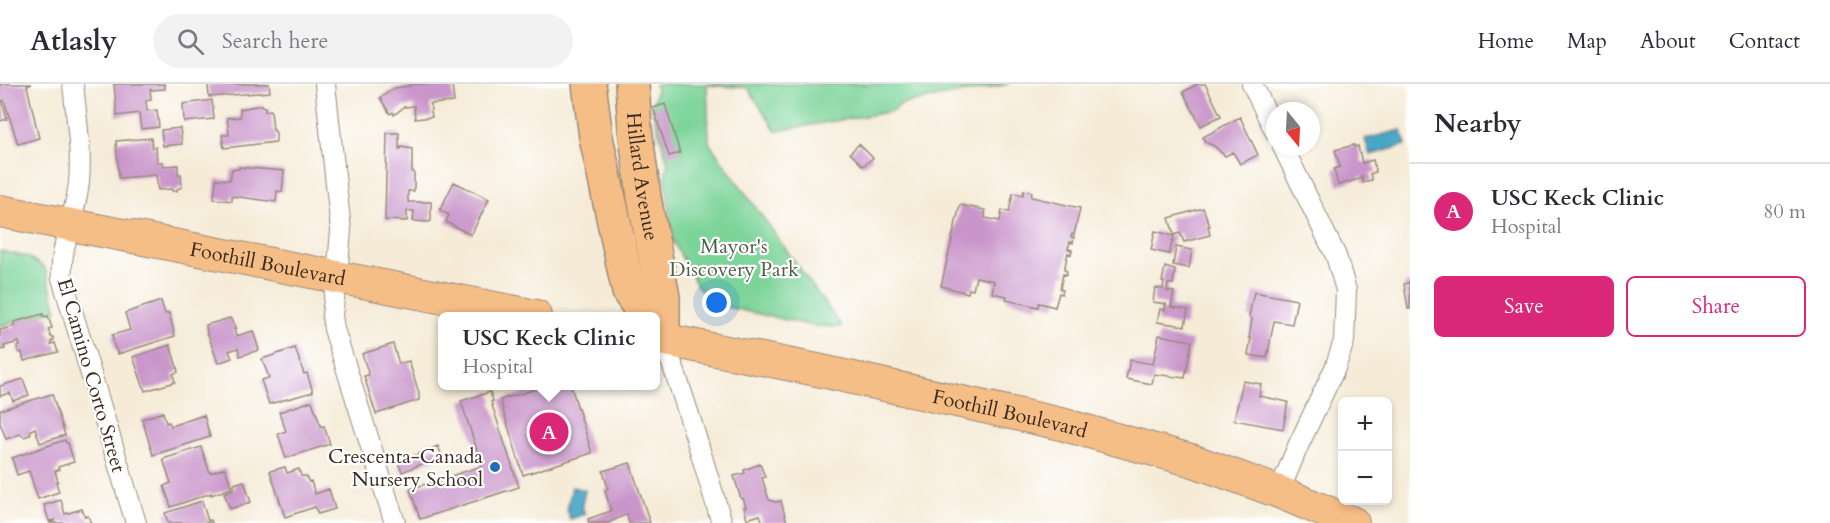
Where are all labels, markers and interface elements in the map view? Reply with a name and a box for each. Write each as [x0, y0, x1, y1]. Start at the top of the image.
search box [153, 14, 573, 68]
text: Atlasly [30, 22, 117, 60]
icon: search [174, 25, 207, 58]
text: Search here [222, 26, 328, 56]
text: Home [1478, 27, 1534, 56]
text: Map [1567, 27, 1607, 56]
text: About [1640, 27, 1696, 56]
text: Contact [1729, 27, 1800, 56]
north arrow [1266, 102, 1320, 156]
text: Nearby [1434, 106, 1522, 141]
street label: Hillard Avenue [620, 111, 665, 243]
text: USC Keck Clinic [1491, 183, 1664, 213]
text: A [1446, 198, 1461, 225]
text: 80 m [1763, 198, 1806, 225]
text: Hospital [1491, 213, 1562, 240]
park label: Mayor's Discovery Park [669, 233, 799, 283]
street label: Foothill Boulevard [188, 236, 348, 292]
street label: El Camino Corto Street [51, 275, 132, 476]
button: Save [1434, 276, 1614, 337]
button: Share [1626, 276, 1806, 337]
your location [702, 288, 731, 317]
popup [438, 312, 660, 390]
text: USC Keck Clinic [462, 323, 636, 353]
text: Hospital [462, 353, 533, 380]
street label: Foothill Boulevard [930, 383, 1091, 445]
map controls [1338, 397, 1392, 505]
button: + [1338, 397, 1392, 451]
pin: A [530, 410, 568, 454]
place label: Crescenta-Canada Nursery School [328, 443, 483, 493]
button: − [1338, 451, 1392, 505]
marker: Crescenta-Canada Nursery School [488, 460, 502, 474]

